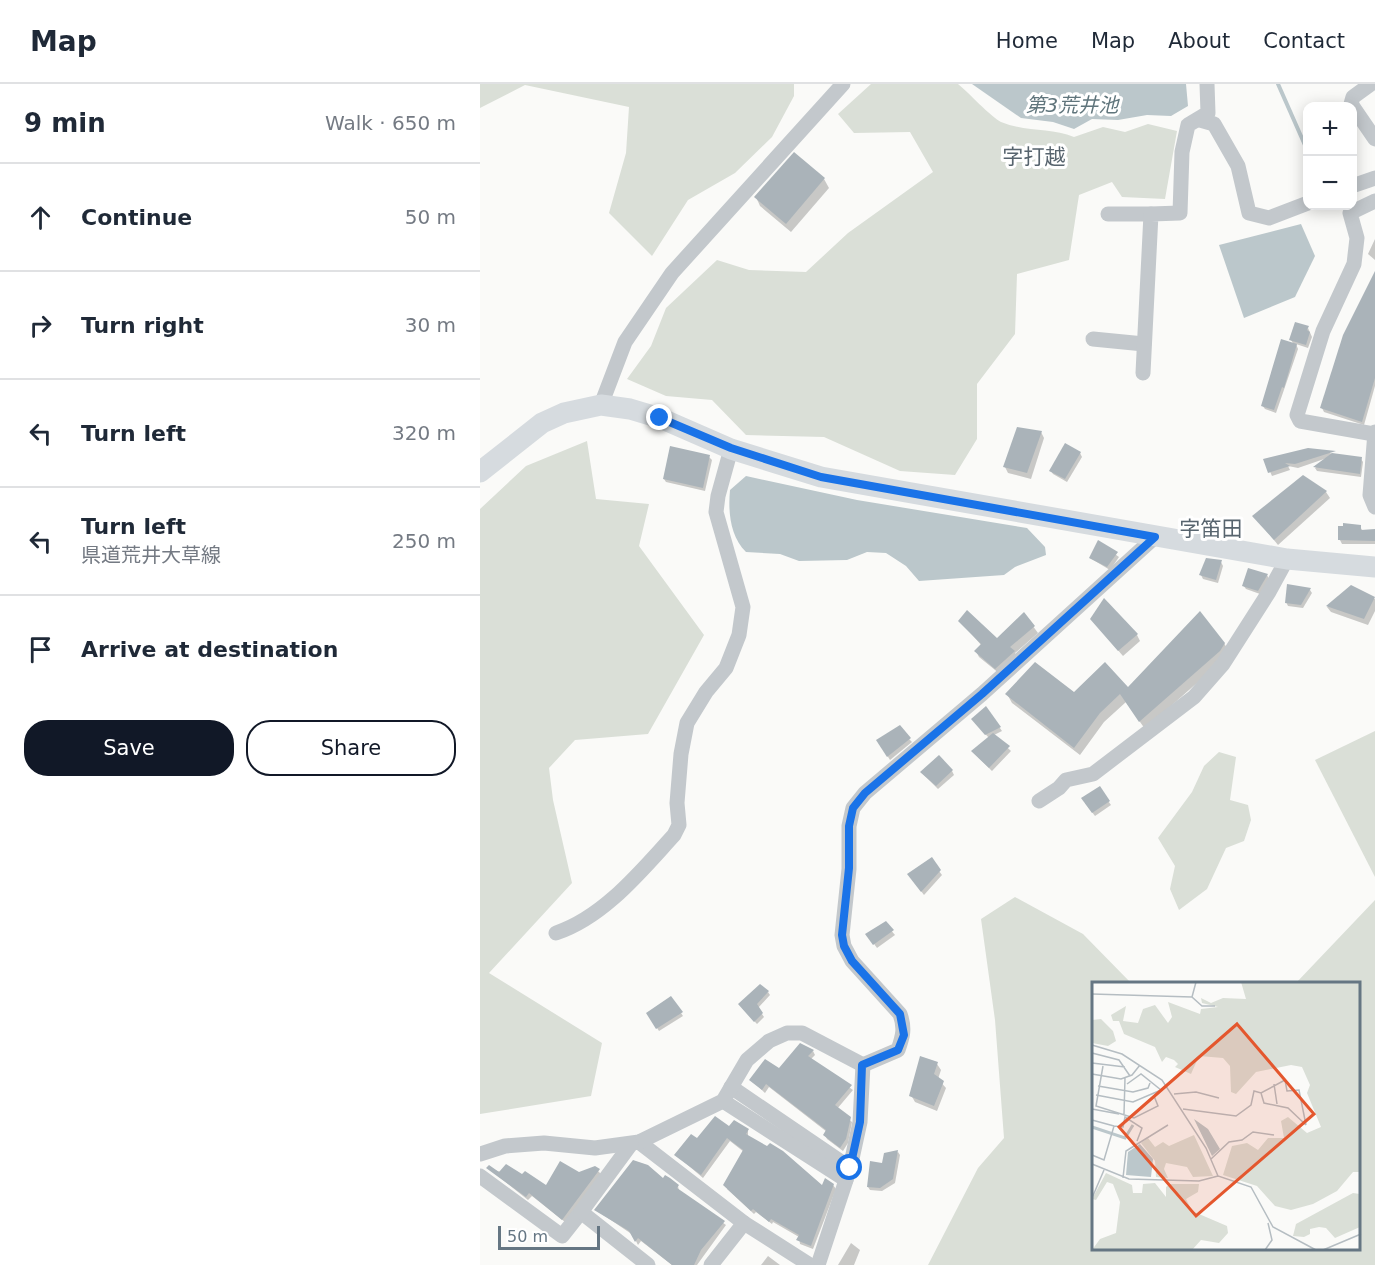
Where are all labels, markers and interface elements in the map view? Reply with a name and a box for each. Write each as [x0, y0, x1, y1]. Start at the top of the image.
text: Map [30, 25, 97, 58]
text: Home [996, 29, 1058, 53]
text: Map [1091, 29, 1135, 53]
text: About [1168, 29, 1230, 53]
text: Contact [1263, 29, 1345, 53]
water label: 第3荒井池 [1026, 93, 1120, 117]
map controls [1303, 102, 1357, 210]
button: + [1303, 102, 1357, 156]
text: 9 min [24, 108, 106, 138]
text: Walk · 650 m [325, 111, 456, 135]
district label: 字打越 [1003, 145, 1066, 169]
button: − [1303, 156, 1357, 210]
icon: ahead [24, 201, 57, 234]
text: Continue [81, 205, 192, 230]
text: 50 m [405, 205, 456, 229]
icon: right [24, 309, 57, 342]
text: Turn right [81, 313, 204, 338]
text: 30 m [405, 313, 456, 337]
route end [646, 404, 672, 430]
icon: left [24, 417, 57, 450]
text: Turn left [81, 421, 186, 446]
text: 320 m [392, 421, 456, 445]
text: Turn left [81, 514, 186, 539]
district label: 字笛田 [1180, 517, 1243, 541]
icon: left [24, 525, 57, 558]
text: 250 m [392, 529, 456, 553]
text: 県道荒井大草線 [81, 543, 221, 567]
icon: arrive [24, 633, 57, 666]
text: Arrive at destination [81, 637, 338, 662]
button: Save [24, 720, 234, 776]
button: Share [246, 720, 456, 776]
inset map [1092, 982, 1360, 1250]
route start [836, 1154, 862, 1180]
scale bar [498, 1223, 600, 1250]
text: 50 m [507, 1227, 548, 1246]

